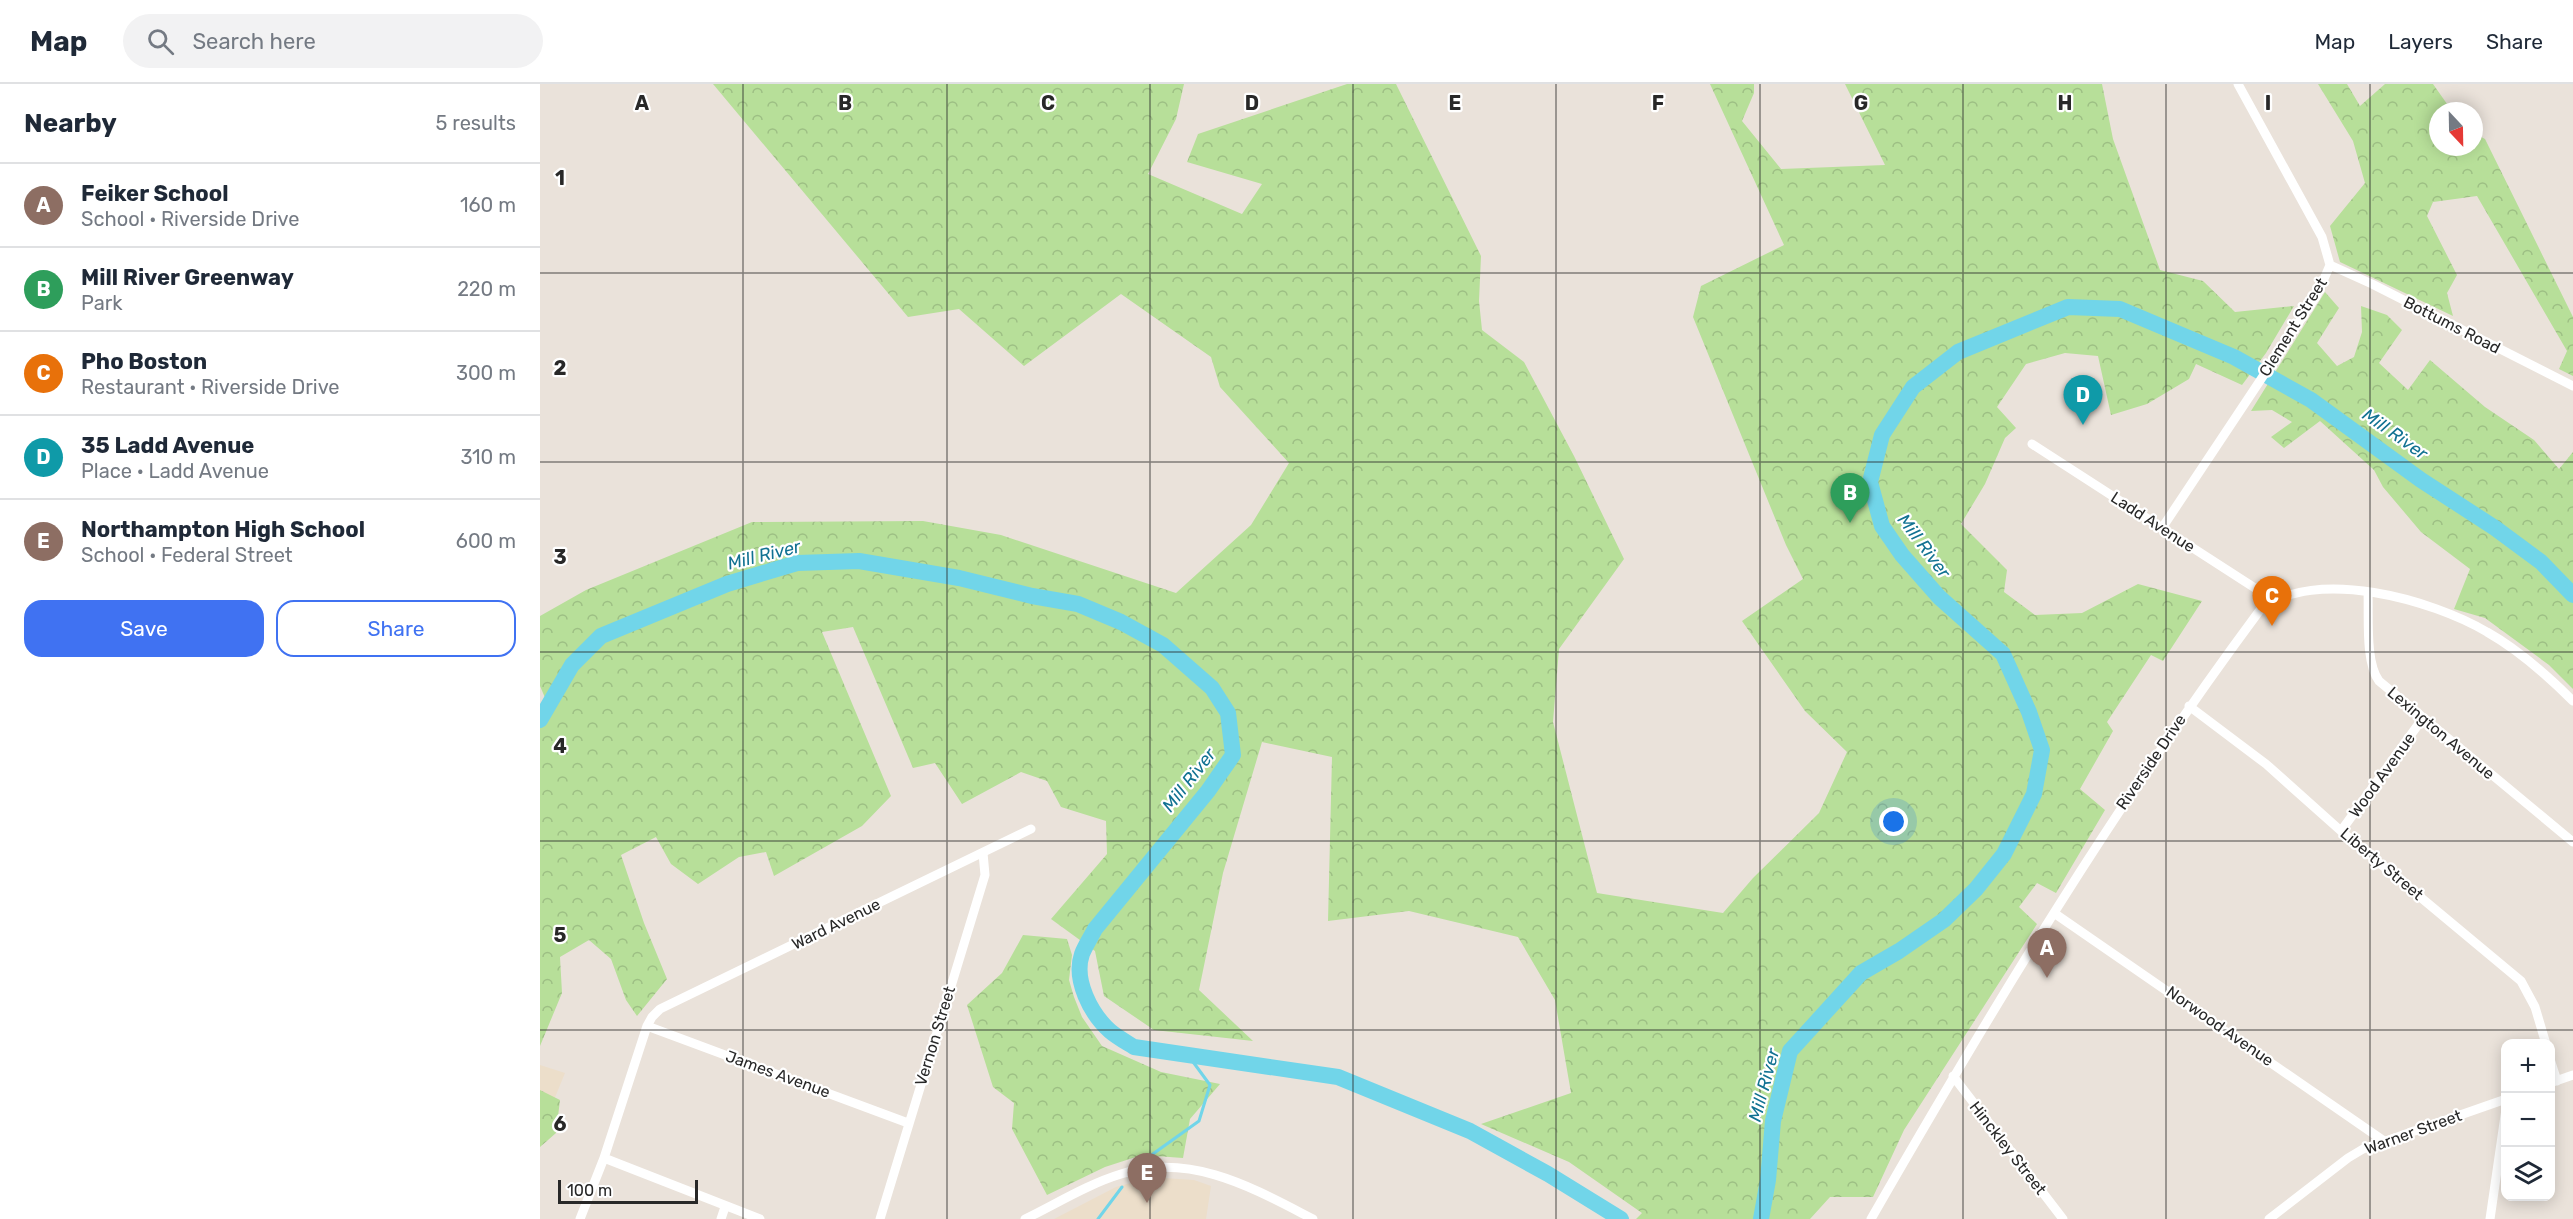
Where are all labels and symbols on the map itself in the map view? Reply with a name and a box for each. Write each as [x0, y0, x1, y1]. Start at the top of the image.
text: A [635, 91, 650, 115]
text: B [838, 91, 852, 115]
text: C [1041, 91, 1055, 115]
text: D [1245, 91, 1259, 115]
text: E [1449, 91, 1461, 115]
text: F [1652, 91, 1664, 115]
text: G [1854, 91, 1868, 115]
text: H [2058, 91, 2072, 115]
text: I [2265, 91, 2271, 115]
north arrow [2429, 102, 2483, 156]
text: 1 [555, 166, 565, 190]
street label: Clement Street [2255, 274, 2331, 380]
street label: Bottums Road [2400, 292, 2504, 358]
text: 2 [554, 356, 567, 380]
pin: D [2064, 376, 2102, 425]
water label: Mill River [2358, 404, 2433, 465]
pin: B [1830, 474, 1870, 523]
street label: Ladd Avenue [2107, 488, 2199, 556]
water label: Mill River [1893, 510, 1956, 583]
water label: Mill River [725, 535, 804, 575]
text: 3 [553, 545, 567, 569]
pin: C [2252, 576, 2292, 626]
street label: Lexington Avenue [2384, 683, 2498, 783]
street label: Riverside Drive [2112, 711, 2190, 813]
street label: Wood Avenue [2345, 729, 2419, 821]
text: 4 [553, 734, 567, 758]
water label: Mill River [1157, 743, 1221, 816]
your location [1879, 807, 1908, 836]
street label: Liberty Street [2337, 824, 2427, 904]
street label: Ward Avenue [789, 894, 883, 954]
text: 5 [554, 923, 567, 947]
pin: A [2028, 928, 2066, 978]
street label: Norwood Avenue [2163, 982, 2277, 1070]
street label: Vernon Street [911, 984, 959, 1088]
water label: Mill River [1744, 1045, 1785, 1124]
street label: James Avenue [723, 1046, 833, 1102]
street label: Hinckley Street [1966, 1098, 2050, 1198]
street label: Warner Street [2362, 1106, 2464, 1158]
text: 6 [553, 1112, 567, 1136]
pin: E [1128, 1154, 1166, 1203]
scale bar [558, 1177, 698, 1204]

